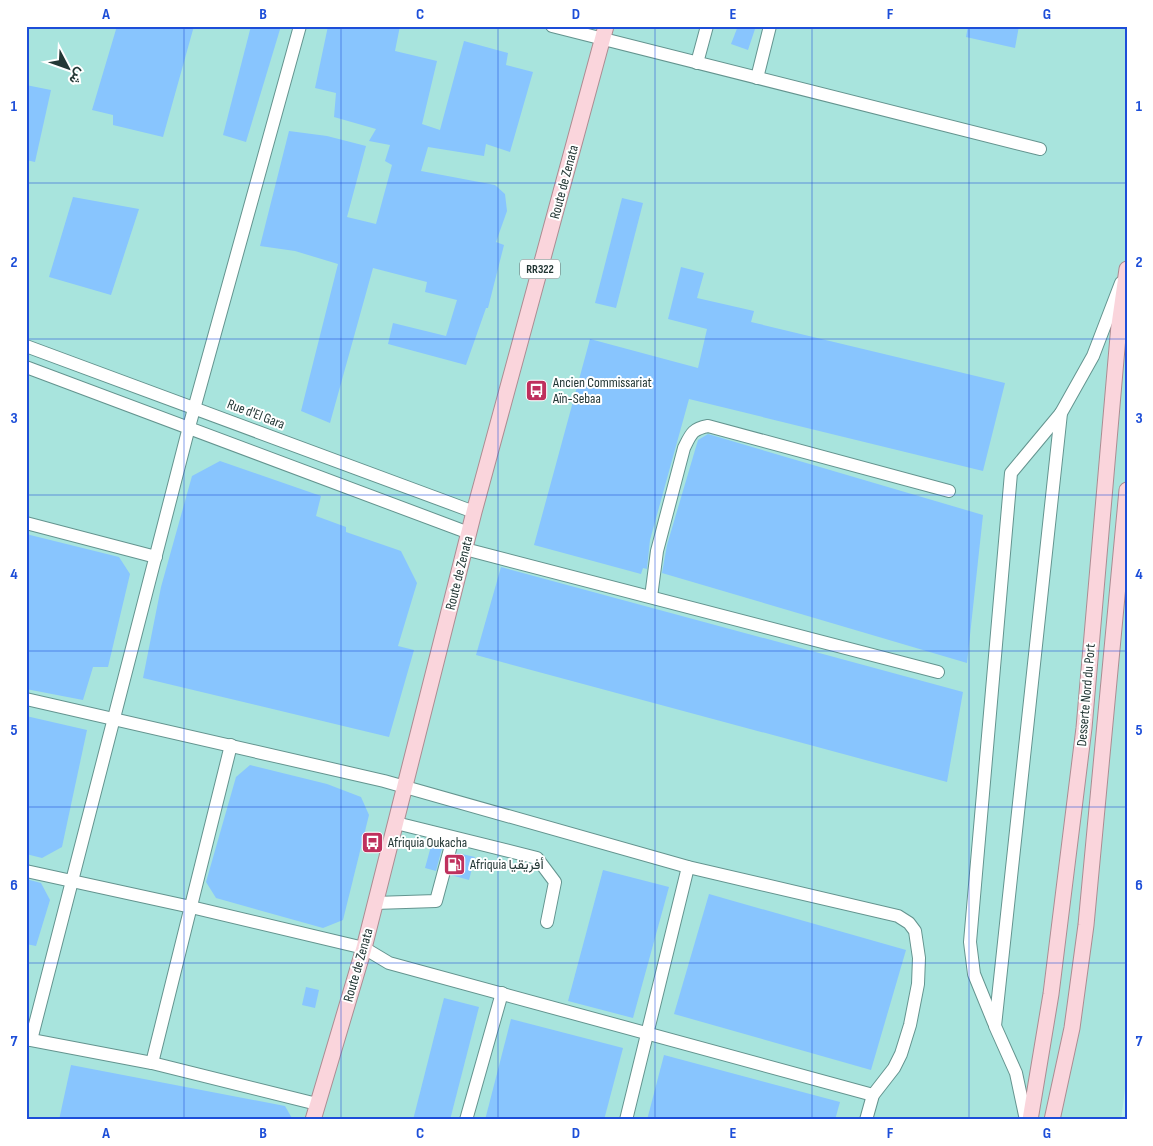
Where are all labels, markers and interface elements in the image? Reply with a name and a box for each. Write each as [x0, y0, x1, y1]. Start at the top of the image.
text: A [101, 5, 110, 24]
text: B [259, 5, 267, 24]
text: C [416, 5, 424, 24]
text: D [572, 5, 580, 24]
text: E [730, 5, 737, 24]
text: F [887, 5, 894, 24]
text: G [1043, 5, 1051, 24]
north arrow [42, 42, 92, 92]
text: ش [65, 64, 89, 88]
text: 1 [11, 97, 18, 116]
text: 1 [1136, 97, 1143, 116]
street label: Route de Zenata [546, 143, 582, 221]
text: 2 [10, 253, 18, 272]
text: 2 [1135, 253, 1143, 272]
road number: RR322 [520, 260, 560, 278]
place label: Ancien Commissariat Aïn-Sebaa [552, 374, 652, 407]
bus stop icon: Ancien Commissariat Aïn-Sebaa [525, 378, 549, 402]
street label: Rue d'El Gara [225, 395, 287, 433]
text: 3 [10, 409, 18, 428]
text: 3 [1135, 409, 1143, 428]
street label: Route de Zenata [442, 534, 476, 612]
text: 4 [10, 565, 18, 584]
text: 4 [1135, 565, 1143, 584]
street label: Desserte Nord du Port [1073, 643, 1099, 747]
text: 5 [10, 721, 18, 740]
text: 5 [1135, 721, 1143, 740]
bus stop icon: Afriquia Oukacha [360, 830, 384, 854]
place label: Afriquia Oukacha [387, 834, 467, 851]
fuel station icon: Afriquia أفريقيا [442, 852, 466, 876]
place label: Afriquia أفريقيا [469, 856, 544, 873]
text: 6 [10, 876, 18, 895]
text: 6 [1135, 876, 1143, 895]
street label: Route de Zenata [339, 926, 377, 1004]
text: 7 [11, 1032, 18, 1051]
text: 7 [1136, 1032, 1143, 1051]
text: A [101, 1124, 110, 1143]
text: B [259, 1124, 267, 1143]
text: C [416, 1124, 424, 1143]
text: D [572, 1124, 580, 1143]
text: E [730, 1124, 737, 1143]
text: F [887, 1124, 894, 1143]
text: G [1043, 1124, 1051, 1143]

